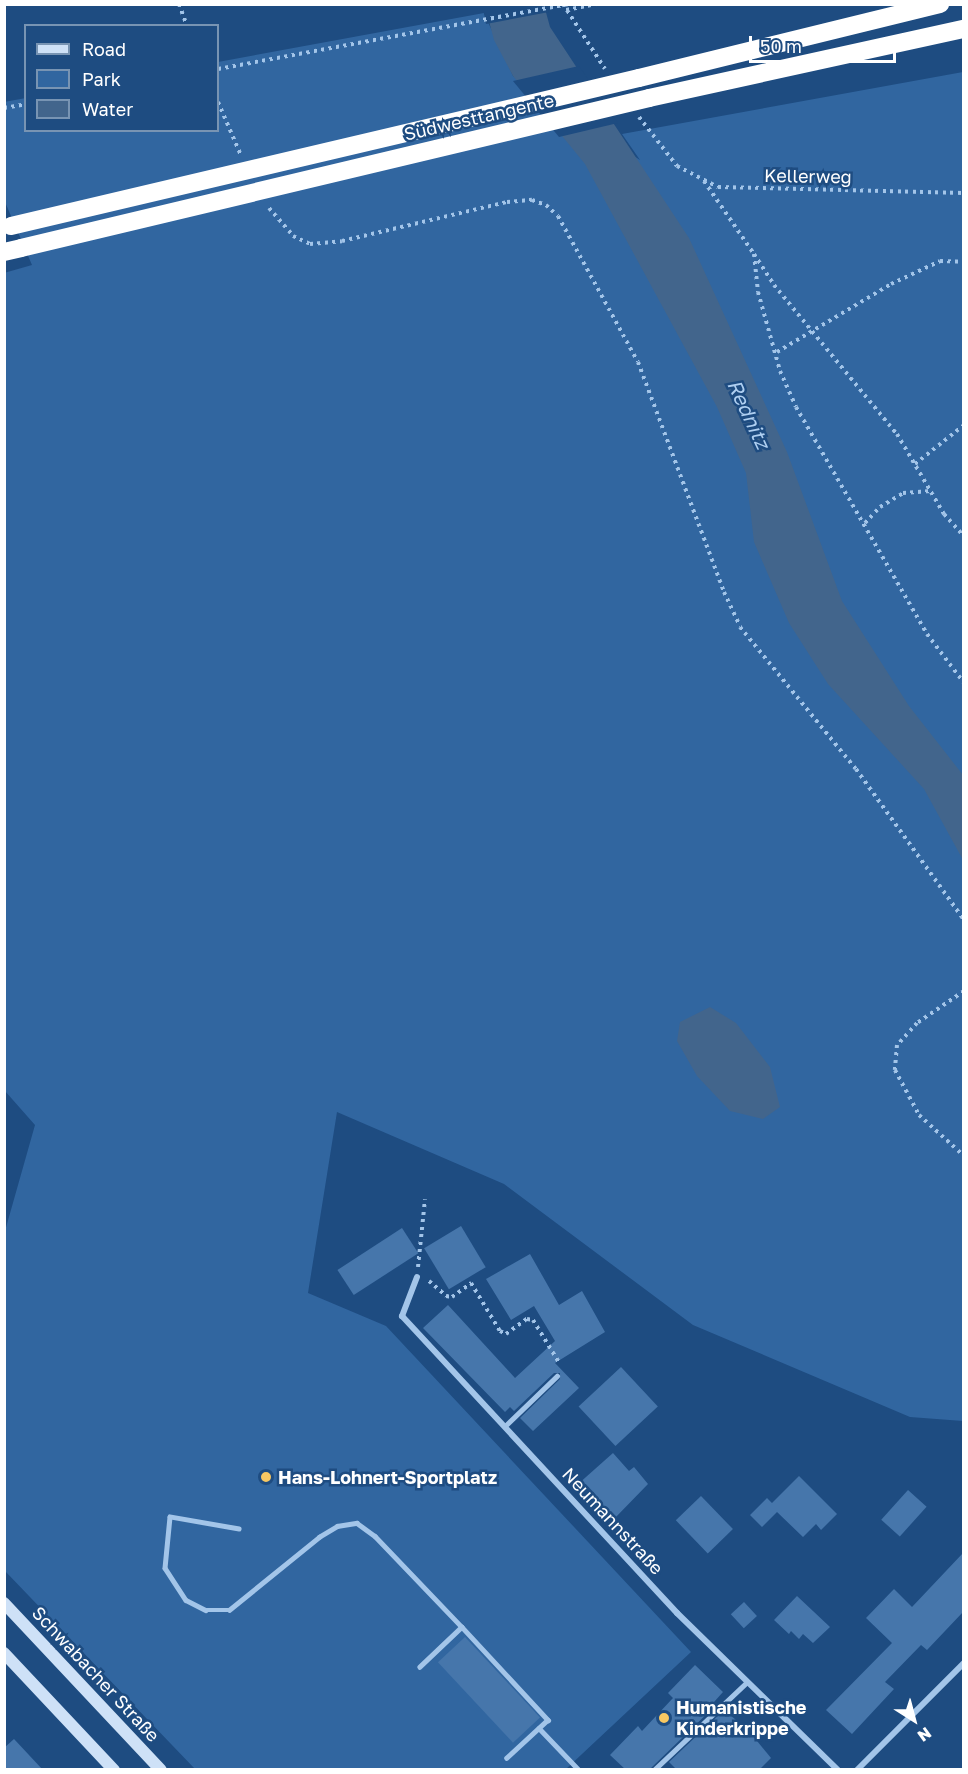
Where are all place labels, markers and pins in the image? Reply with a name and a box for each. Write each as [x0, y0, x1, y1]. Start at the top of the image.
place label: Hans-Lohnert-Sportplatz [278, 1466, 497, 1488]
marker: Hans-Lohnert-Sportplatz [259, 1470, 273, 1484]
place label: Humanistische Kinderkrippe [676, 1697, 806, 1740]
marker: Humanistische Kinderkrippe [657, 1711, 671, 1725]

